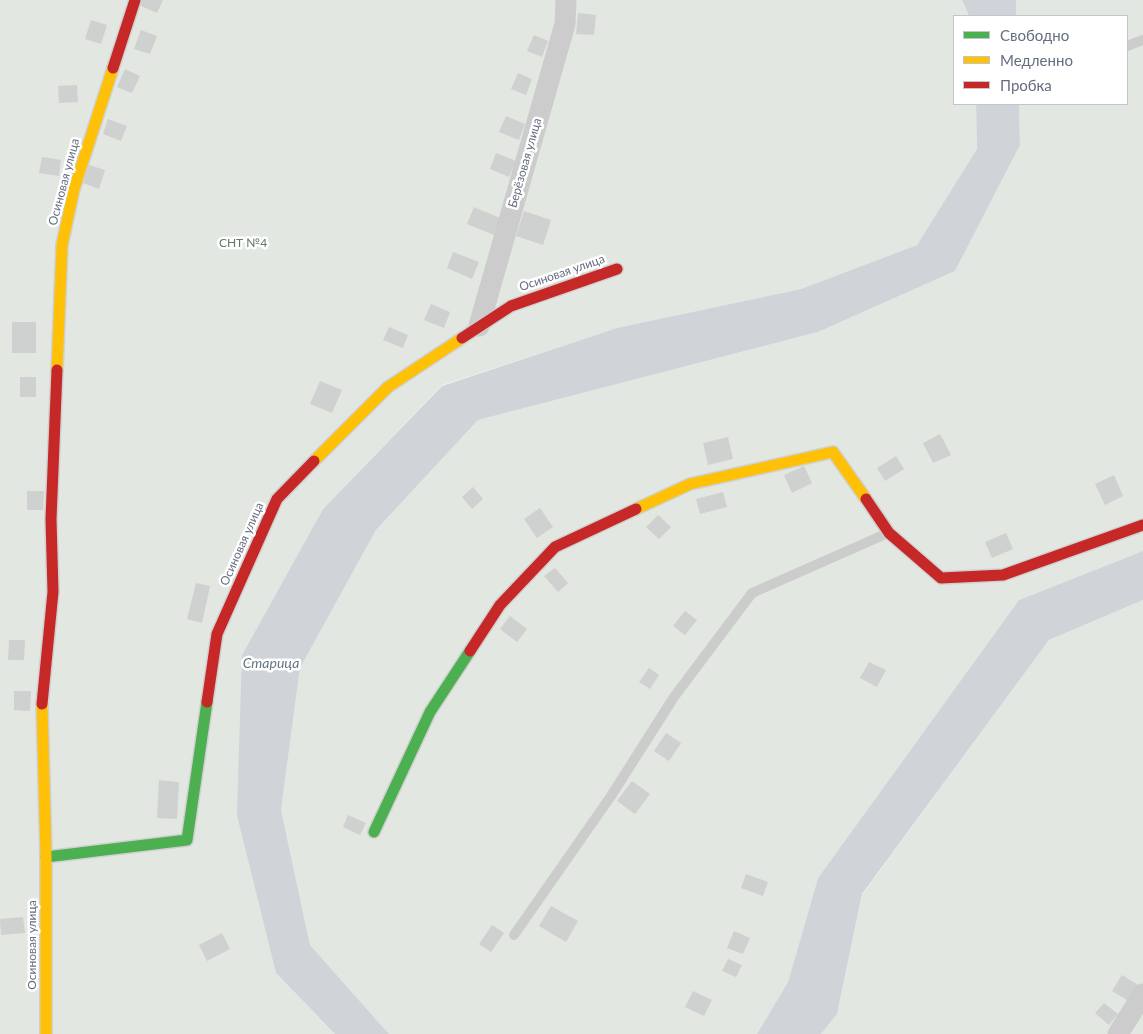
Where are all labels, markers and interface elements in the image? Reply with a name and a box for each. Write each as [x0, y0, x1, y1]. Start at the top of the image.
legend [953, 15, 1128, 105]
text: Свободно [1000, 26, 1069, 44]
text: Медленно [1000, 51, 1073, 69]
text: Пробка [1000, 76, 1052, 94]
street label: Берёзовая улица [505, 116, 545, 210]
street label: Осиновая улица [45, 137, 83, 227]
park label: СНТ №4 [219, 236, 267, 250]
street label: Осиновая улица [517, 252, 607, 294]
street label: Осиновая улица [217, 500, 267, 588]
water label: Старица [243, 655, 299, 671]
street label: Осиновая улица [25, 900, 39, 990]

